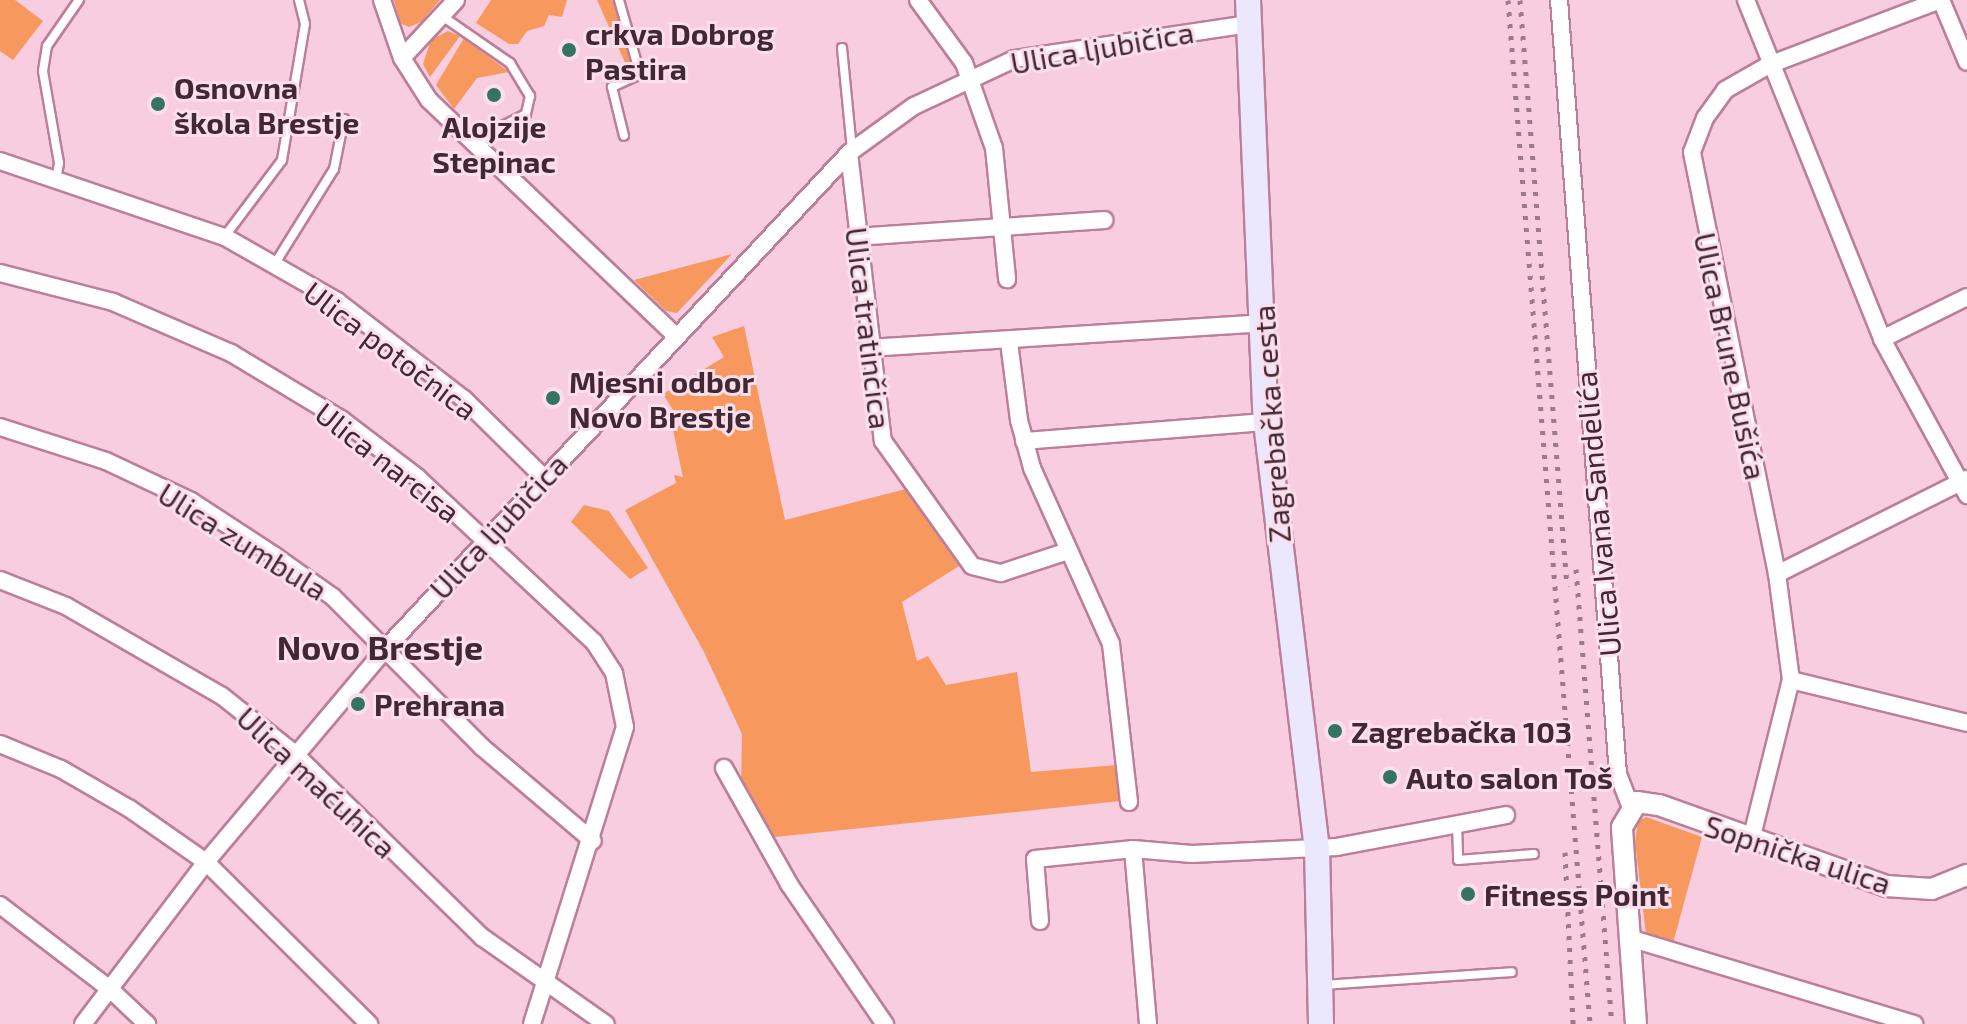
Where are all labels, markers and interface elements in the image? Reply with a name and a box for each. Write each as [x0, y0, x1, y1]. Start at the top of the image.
street label: Ulica ljubičica [1008, 13, 1196, 81]
place label: crkva Dobrog Pastira [585, 15, 774, 86]
marker: crkva Dobrog Pastira [560, 41, 578, 59]
place label: Osnovna škola Brestje [174, 69, 359, 140]
marker: Alojzije Stepinac [485, 86, 503, 104]
marker: Osnovna škola Brestje [149, 95, 167, 113]
place label: Alojzije Stepinac [432, 108, 556, 178]
street label: Ulica tratinčica [839, 225, 899, 431]
street label: Ulica Brune Bušića [1687, 229, 1775, 483]
street label: Ulica potočnica [297, 273, 485, 427]
street label: Zagrebačka cesta [1245, 304, 1297, 544]
place label: Mjesni odbor Novo Brestje [569, 363, 754, 434]
street label: Ulica Ivana Sandelića [1567, 370, 1627, 658]
marker: Mjesni odbor Novo Brestje [544, 389, 562, 407]
street label: Ulica narcisa [309, 394, 467, 530]
street label: Ulica ljubičica [422, 446, 574, 606]
street label: Ulica zumbula [152, 475, 334, 607]
district label: Novo Brestje [277, 627, 483, 667]
place label: Prehrana [374, 686, 505, 722]
marker: Prehrana [349, 695, 367, 713]
street label: Ulica maćuhica [230, 699, 404, 865]
place label: Zagrebačka 103 [1351, 713, 1572, 749]
marker: Zagrebačka 103 [1326, 722, 1344, 740]
place label: Auto salon Toš [1406, 759, 1614, 795]
marker: Auto salon Toš [1381, 768, 1399, 786]
street label: Sopnička ulica [1700, 807, 1896, 901]
place label: Fitness Point [1484, 876, 1669, 912]
marker: Fitness Point [1459, 885, 1477, 903]

